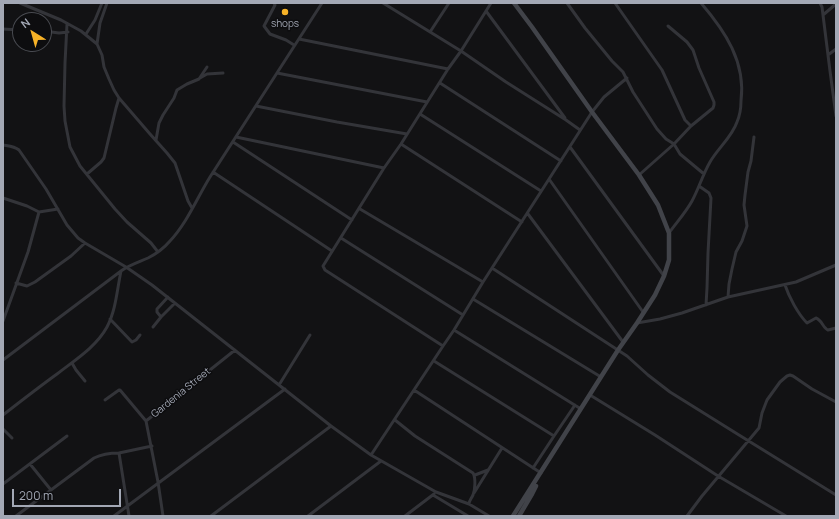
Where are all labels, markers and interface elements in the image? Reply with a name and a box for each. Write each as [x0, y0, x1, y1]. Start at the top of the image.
marker: shops [280, 7, 290, 17]
north arrow [12, 12, 52, 52]
text: N [17, 14, 33, 31]
place label: shops [271, 18, 299, 30]
street label: Gardenia Street [149, 365, 213, 421]
scale bar [14, 481, 123, 507]
text: 200 m [19, 487, 53, 504]

